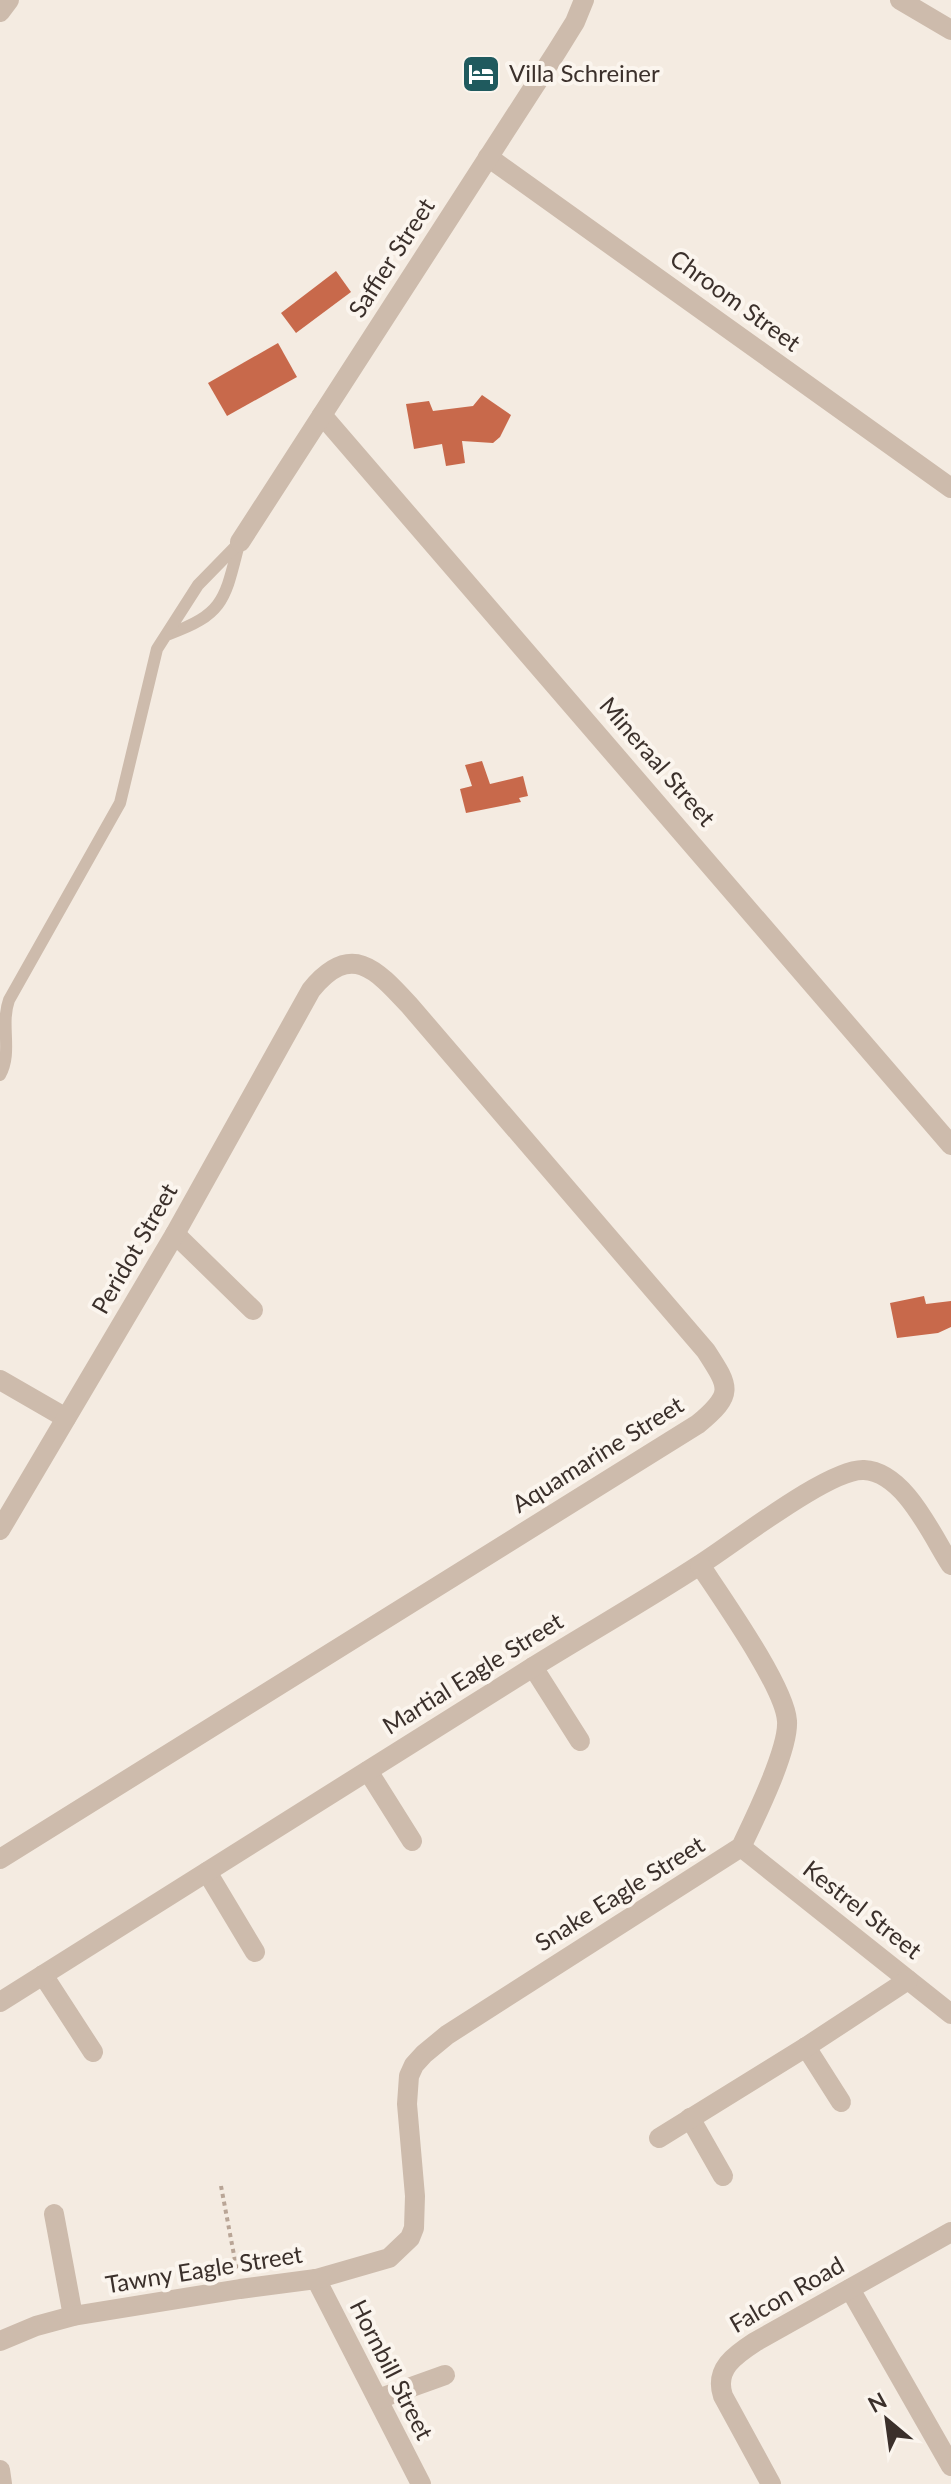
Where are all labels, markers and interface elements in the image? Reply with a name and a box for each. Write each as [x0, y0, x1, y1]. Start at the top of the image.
hotel icon: Villa Schreiner [460, 53, 502, 95]
place label: Villa Schreiner [509, 58, 660, 87]
street label: Saffier Street [342, 192, 440, 322]
street label: Chroom Street [665, 243, 807, 357]
street label: Mineraal Street [594, 691, 722, 832]
street label: Peridot Street [85, 1178, 183, 1319]
street label: Aquamarine Street [506, 1389, 688, 1518]
street label: Martial Eagle Street [377, 1605, 568, 1740]
street label: Snake Eagle Street [529, 1829, 710, 1956]
street label: Kestrel Street [798, 1854, 928, 1964]
street label: Tawny Eagle Street [103, 2239, 305, 2298]
street label: Falcon Road [724, 2249, 849, 2338]
street label: Hornbill Street [345, 2294, 440, 2445]
north arrow [847, 2380, 927, 2460]
text: N [863, 2386, 891, 2418]

